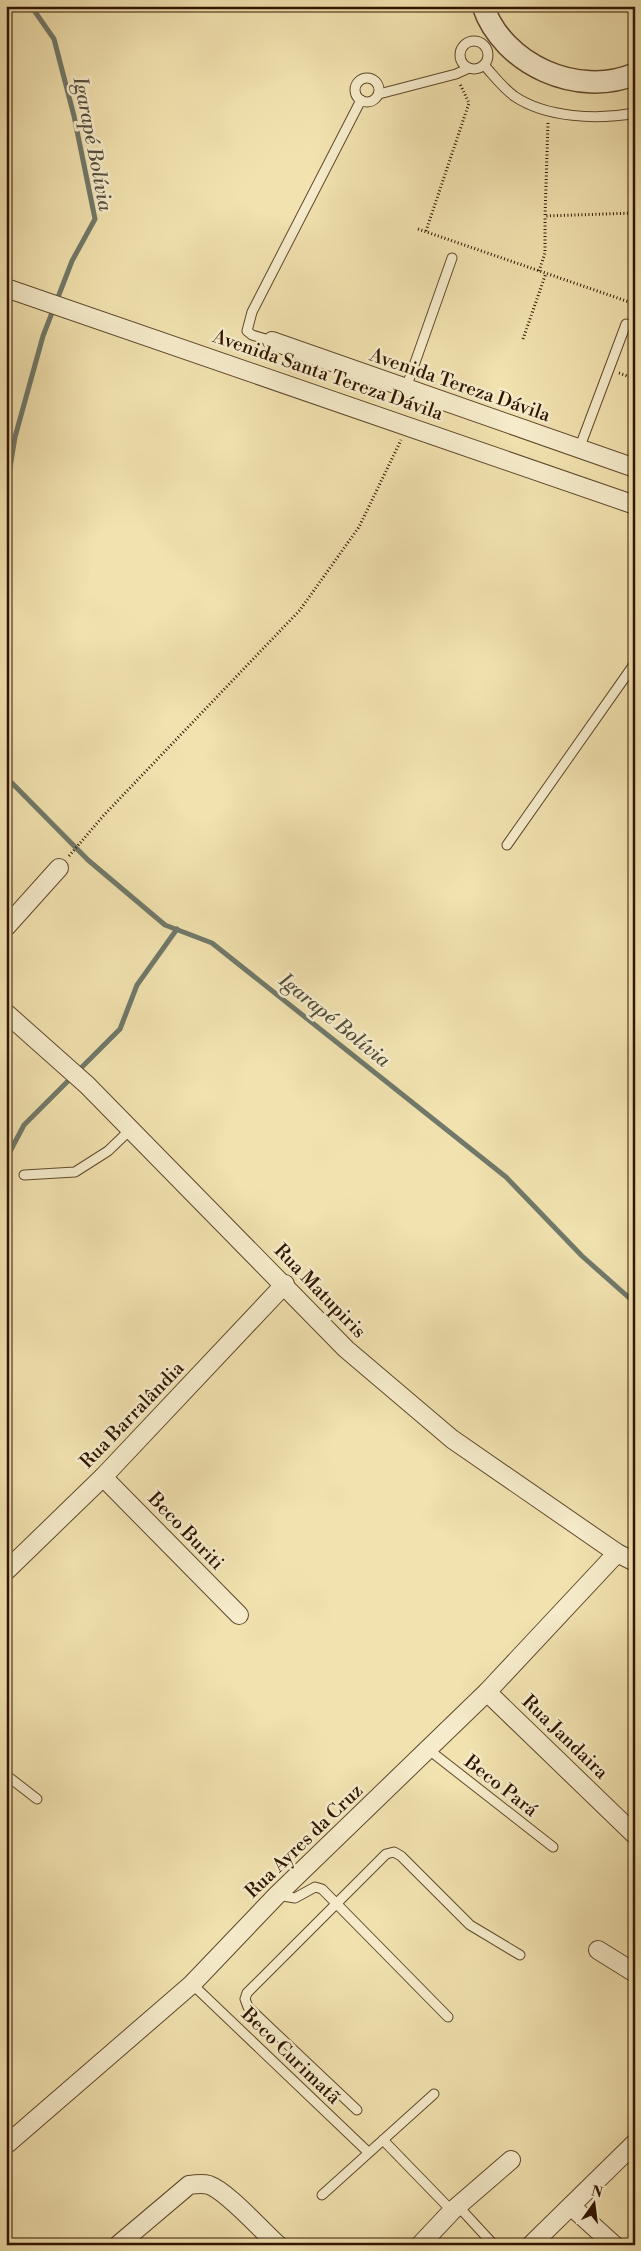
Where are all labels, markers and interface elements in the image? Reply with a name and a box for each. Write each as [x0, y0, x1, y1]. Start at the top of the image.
water label: Igarapé Bolívia [67, 74, 117, 214]
street label: Avenida Santa Tereza Dávila [209, 324, 447, 426]
street label: Avenida Tereza Dávila [366, 342, 554, 427]
water label: Igarapé Bolívia [272, 968, 395, 1074]
street label: Rua Matupiris [269, 1239, 371, 1343]
street label: Rua Barralândia [75, 1356, 190, 1474]
street label: Beco Buriti [142, 1486, 229, 1575]
street label: Rua Jandaira [517, 1690, 614, 1784]
street label: Beco Pará [459, 1749, 543, 1822]
street label: Rua Ayres da Cruz [240, 1779, 368, 1903]
street label: Beco Curimatã [236, 2002, 346, 2110]
north arrow [568, 2178, 618, 2228]
text: N [589, 2182, 604, 2202]

